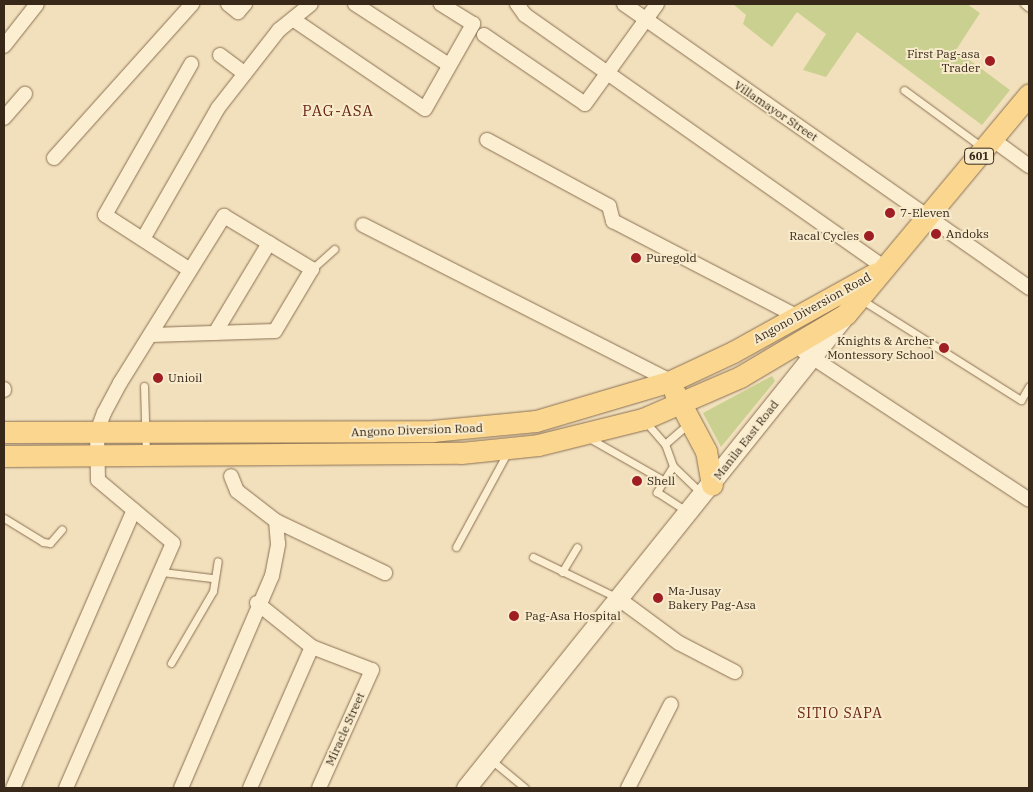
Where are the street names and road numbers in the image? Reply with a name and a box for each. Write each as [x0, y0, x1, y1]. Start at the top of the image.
street label: Villamayor Street [731, 78, 821, 144]
road number: 601 [964, 148, 994, 164]
street label: Angono Diversion Road [751, 270, 873, 346]
street label: Manila East Road [710, 397, 782, 483]
street label: Angono Diversion Road [351, 420, 483, 440]
street label: Miracle Street [322, 690, 368, 768]

